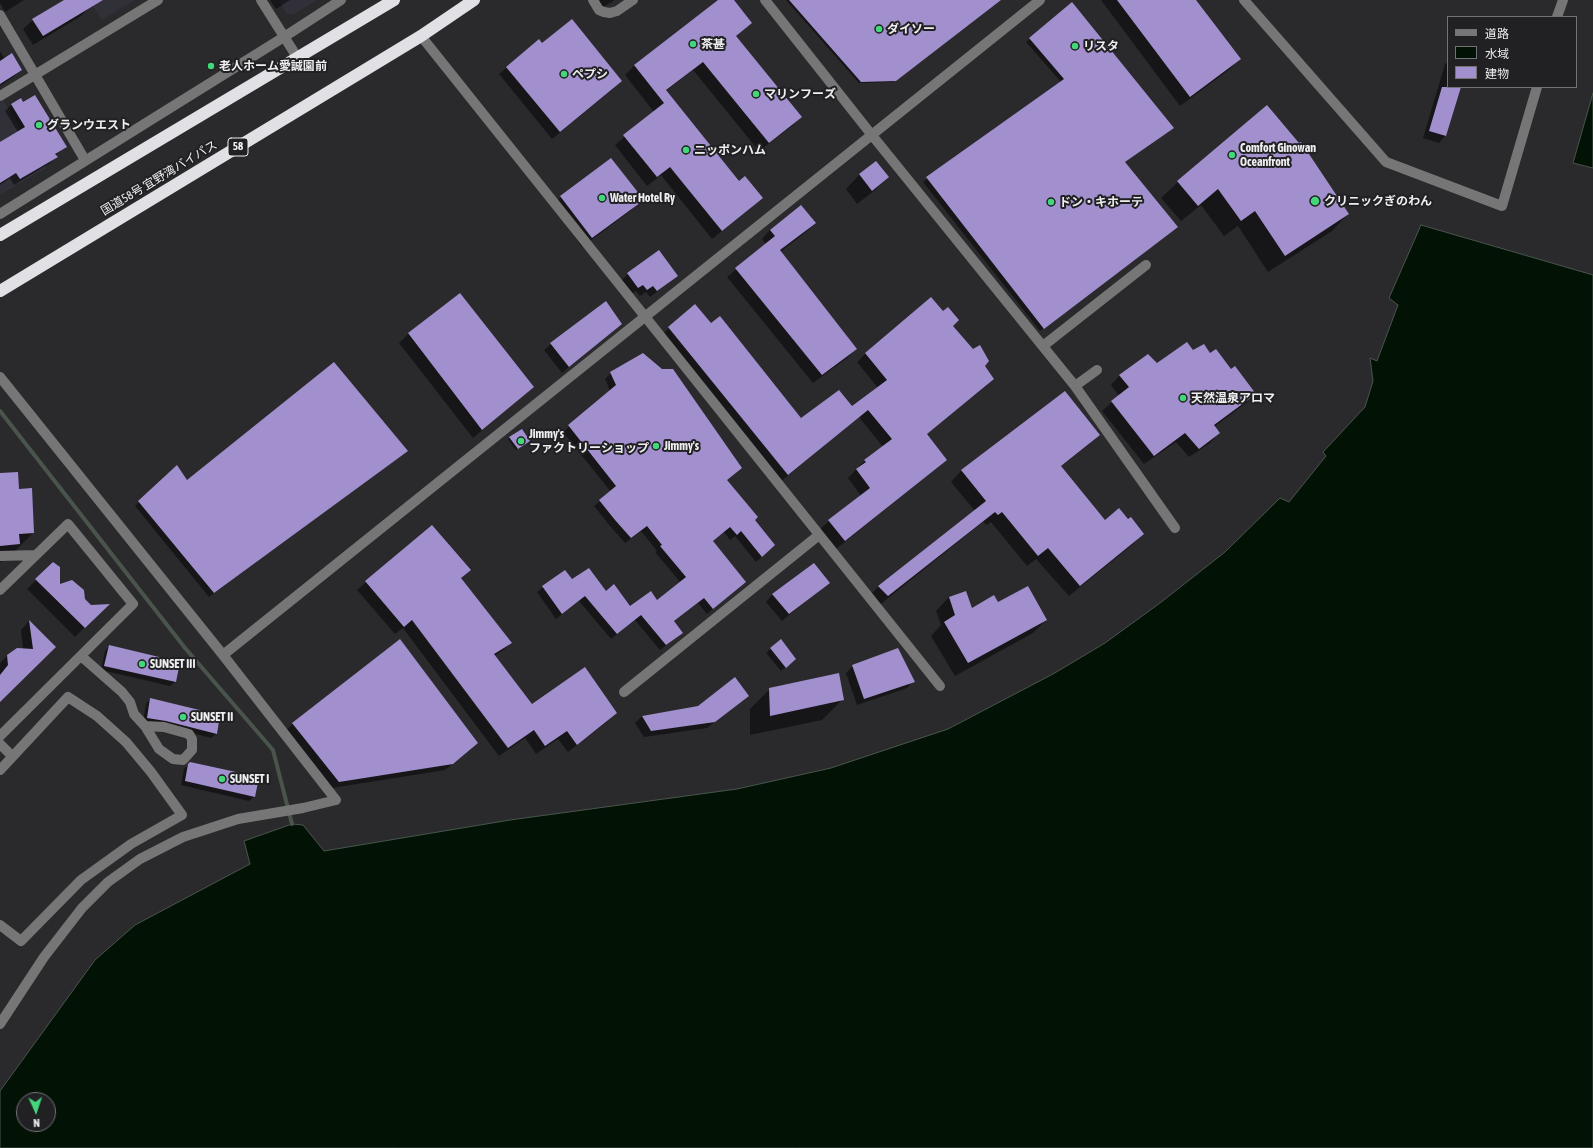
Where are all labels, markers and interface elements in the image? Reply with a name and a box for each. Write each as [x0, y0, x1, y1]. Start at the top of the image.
legend [1447, 16, 1577, 88]
place label: ダイソー [887, 22, 935, 36]
marker: ダイソー [874, 24, 884, 34]
text: 道路 [1485, 27, 1509, 41]
place label: 茶甚 [701, 37, 725, 51]
marker: 茶甚 [688, 39, 698, 49]
place label: リスタ [1083, 39, 1119, 53]
marker: リスタ [1070, 41, 1080, 51]
text: 水域 [1485, 47, 1509, 61]
place label: 老人ホーム愛誠園前 [219, 59, 327, 73]
marker: 老人ホーム愛誠園前 [206, 61, 216, 71]
place label: ペプシ [572, 67, 608, 81]
text: 建物 [1485, 67, 1509, 81]
marker: ペプシ [559, 69, 569, 79]
place label: マリンフーズ [764, 87, 836, 101]
marker: マリンフーズ [751, 89, 761, 99]
place label: グランウエスト [47, 118, 131, 132]
marker: グランウエスト [34, 120, 44, 130]
street label: 国道58号 宜野湾バイパス [98, 138, 220, 218]
road number: 58 [228, 138, 248, 156]
place label: Comfort Ginowan Oceanfront [1240, 141, 1316, 169]
place label: ニッポンハム [694, 143, 766, 157]
marker: ニッポンハム [681, 145, 691, 155]
marker: Comfort Ginowan Oceanfront [1227, 150, 1237, 160]
place label: Water Hotel Ry [610, 191, 675, 205]
marker: Water Hotel Ry [597, 193, 607, 203]
place label: クリニックぎのわん [1324, 194, 1432, 208]
place label: ドン・キホーテ [1059, 195, 1143, 209]
marker: クリニックぎのわん [1309, 195, 1321, 207]
marker: ドン・キホーテ [1046, 197, 1056, 207]
place label: 天然温泉アロマ [1191, 391, 1275, 405]
marker: 天然温泉アロマ [1178, 393, 1188, 403]
place label: Jimmy's ファクトリーショップ [529, 427, 649, 455]
marker: Jimmy's ファクトリーショップ [516, 436, 526, 446]
place label: Jimmy's [664, 439, 699, 453]
marker: Jimmy's [651, 441, 661, 451]
place label: SUNSET III [150, 657, 195, 671]
marker: SUNSET III [137, 659, 147, 669]
place label: SUNSET II [191, 710, 233, 724]
marker: SUNSET II [178, 712, 188, 722]
place label: SUNSET I [230, 772, 269, 786]
marker: SUNSET I [217, 774, 227, 784]
north arrow [16, 1092, 56, 1132]
text: N [33, 1117, 40, 1129]

